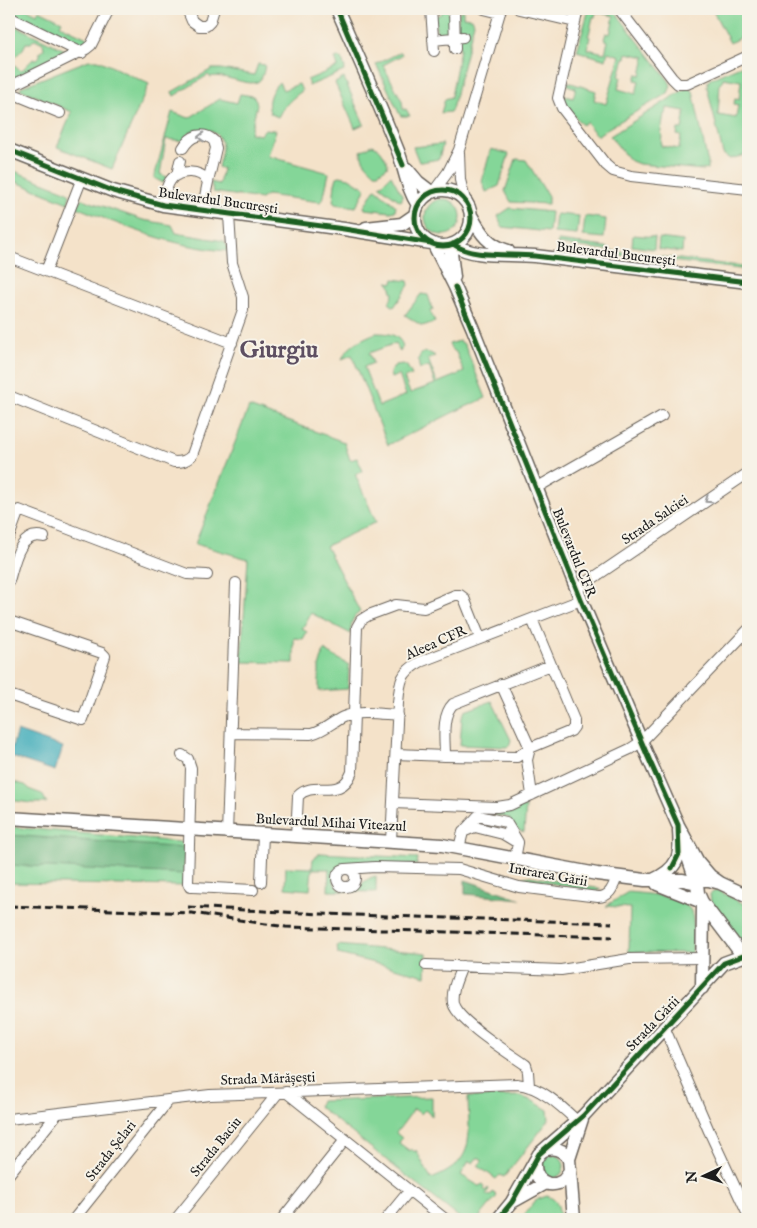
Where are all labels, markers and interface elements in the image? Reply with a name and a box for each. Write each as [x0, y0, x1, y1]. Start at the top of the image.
one-way arrow [196, 132, 204, 142]
street label: Bulevardul București [157, 184, 279, 218]
street label: Bulevardul București [555, 238, 677, 270]
district label: Giurgiu [240, 335, 319, 366]
street label: Strada Salciei [618, 491, 692, 549]
one-way arrow [704, 494, 714, 503]
street label: Bulevardul CFR [548, 506, 600, 601]
street label: Aleea CFR [402, 621, 470, 665]
street label: Bulevardul Mihai Viteazul [255, 810, 407, 836]
street label: Intrarea Gării [507, 859, 589, 891]
street label: Strada Gării [622, 993, 684, 1055]
street label: Strada Mărășești [220, 1068, 316, 1090]
street label: Strada Baciu [186, 1113, 246, 1181]
street label: Strada Șelari [82, 1117, 140, 1185]
north arrow [680, 1150, 730, 1200]
text: N [683, 1170, 701, 1185]

